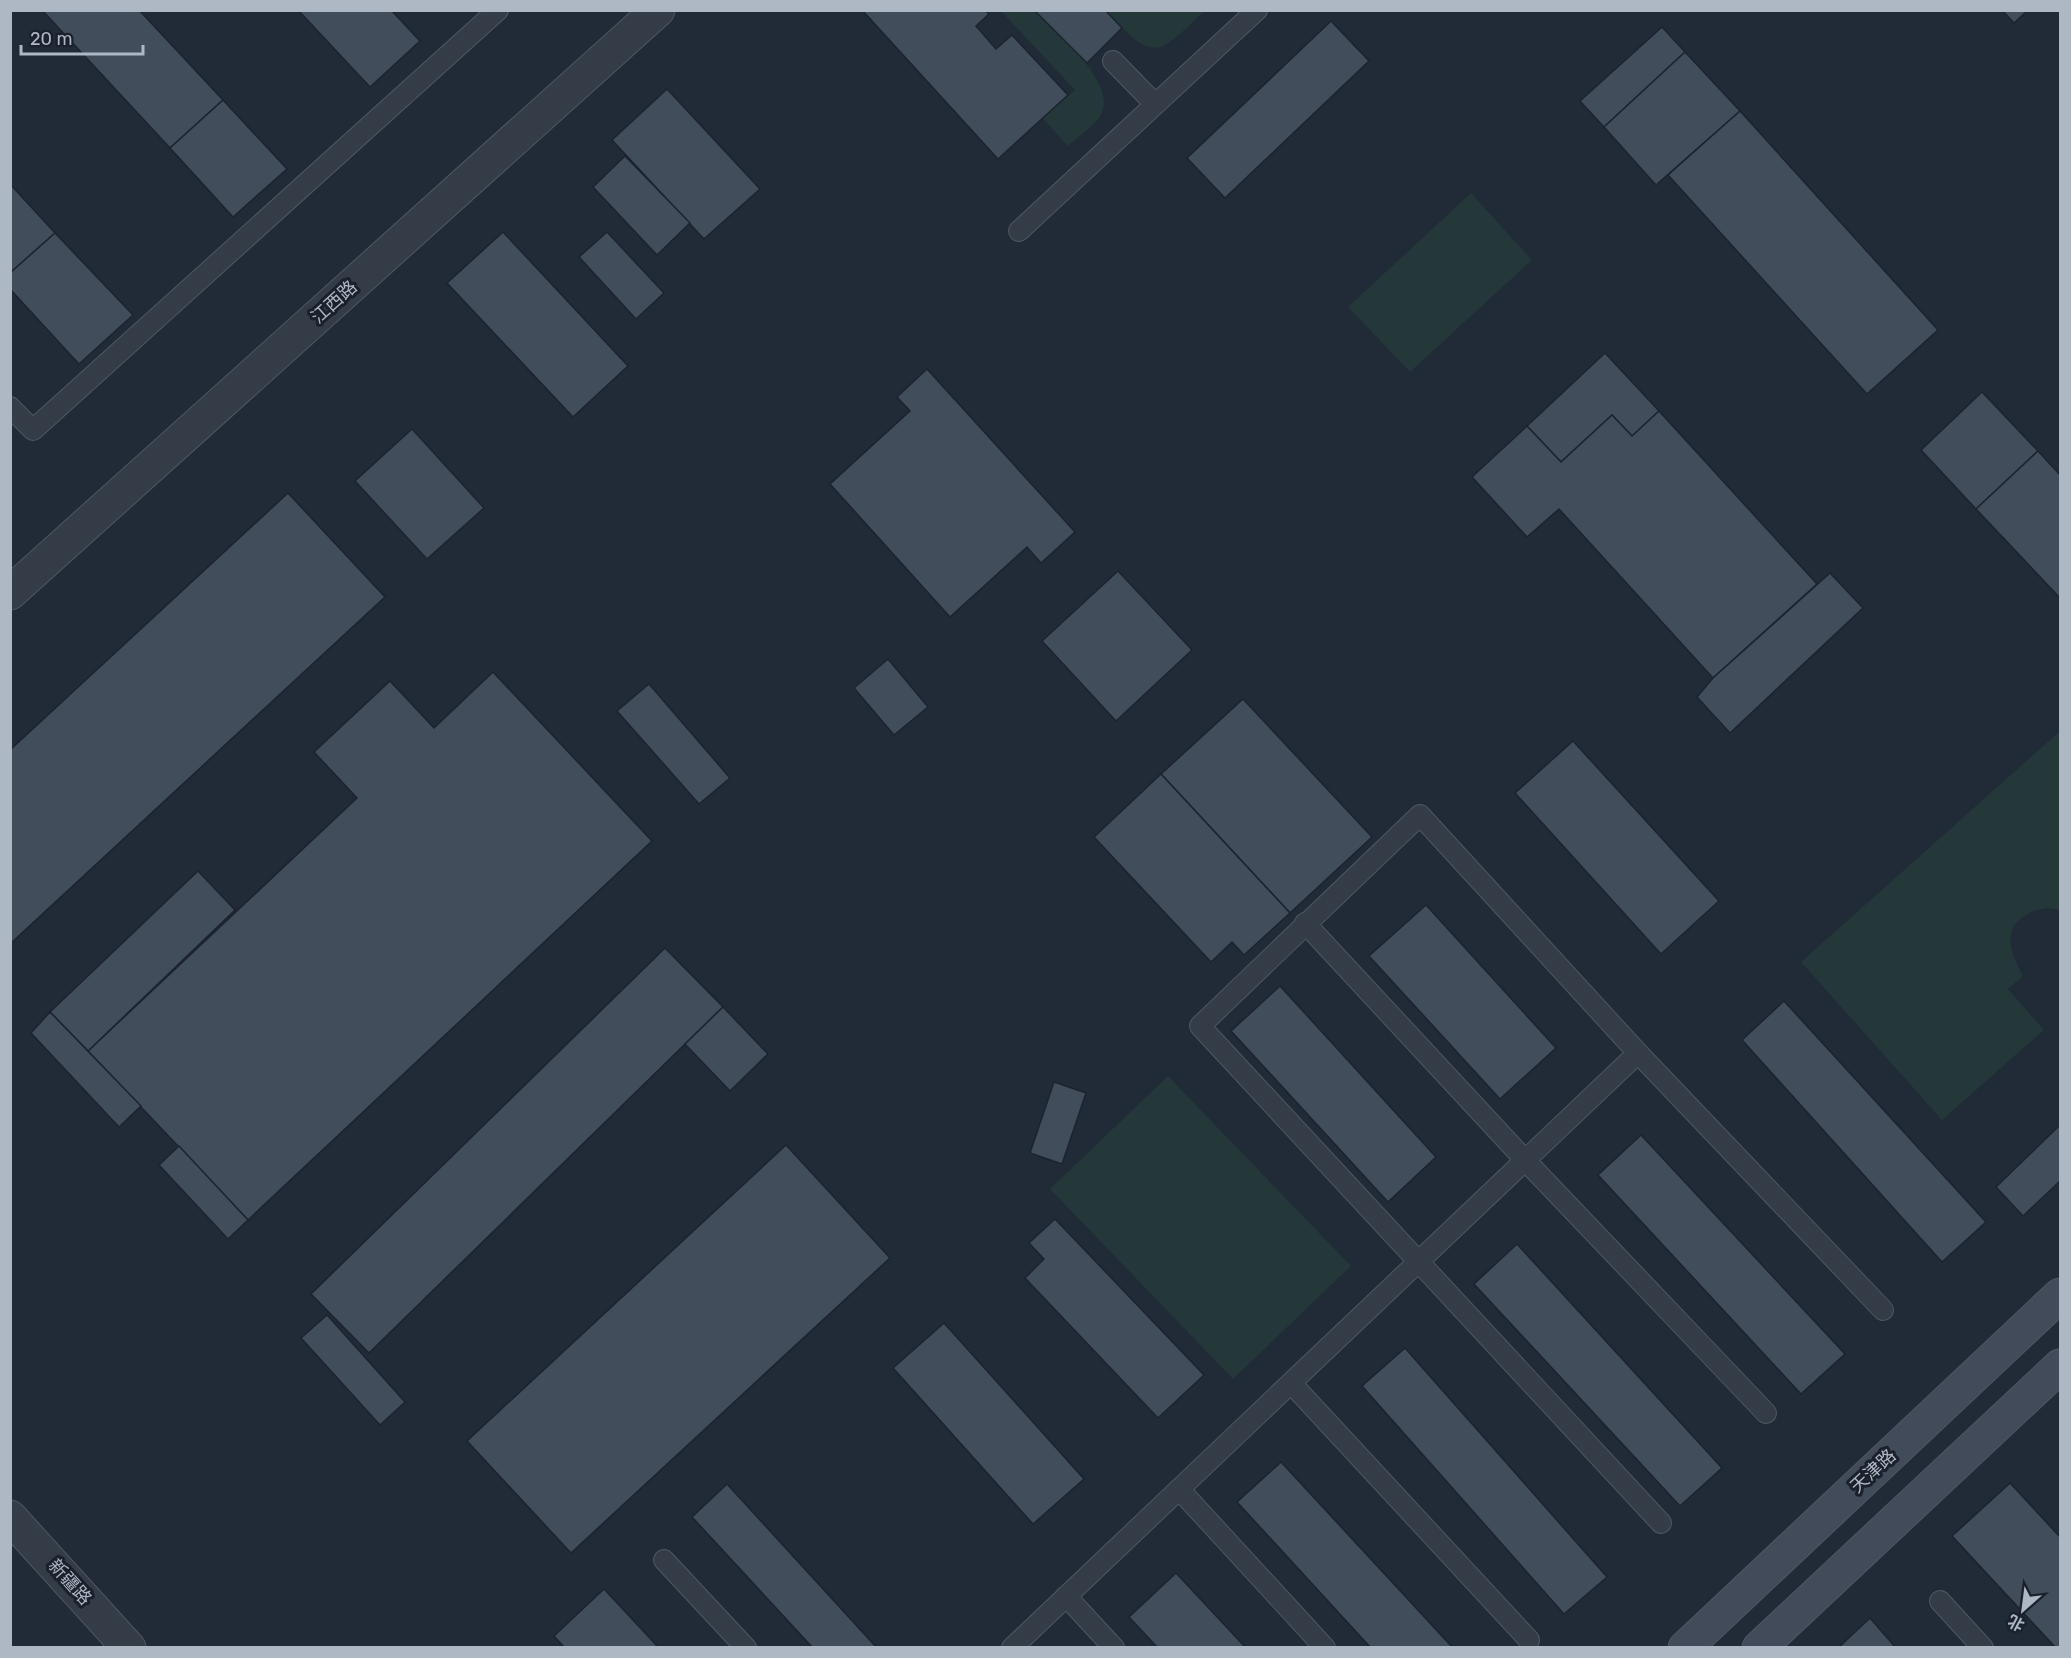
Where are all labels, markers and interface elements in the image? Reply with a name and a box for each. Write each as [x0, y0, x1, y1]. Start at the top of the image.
scale bar [21, 18, 142, 56]
text: 20 m [30, 28, 72, 50]
street label: 江西路 [307, 276, 361, 328]
street label: 天津路 [1846, 1445, 1900, 1497]
street label: 新疆路 [44, 1555, 96, 1609]
north arrow [1993, 1580, 2053, 1640]
text: 北 [2005, 1611, 2028, 1635]

